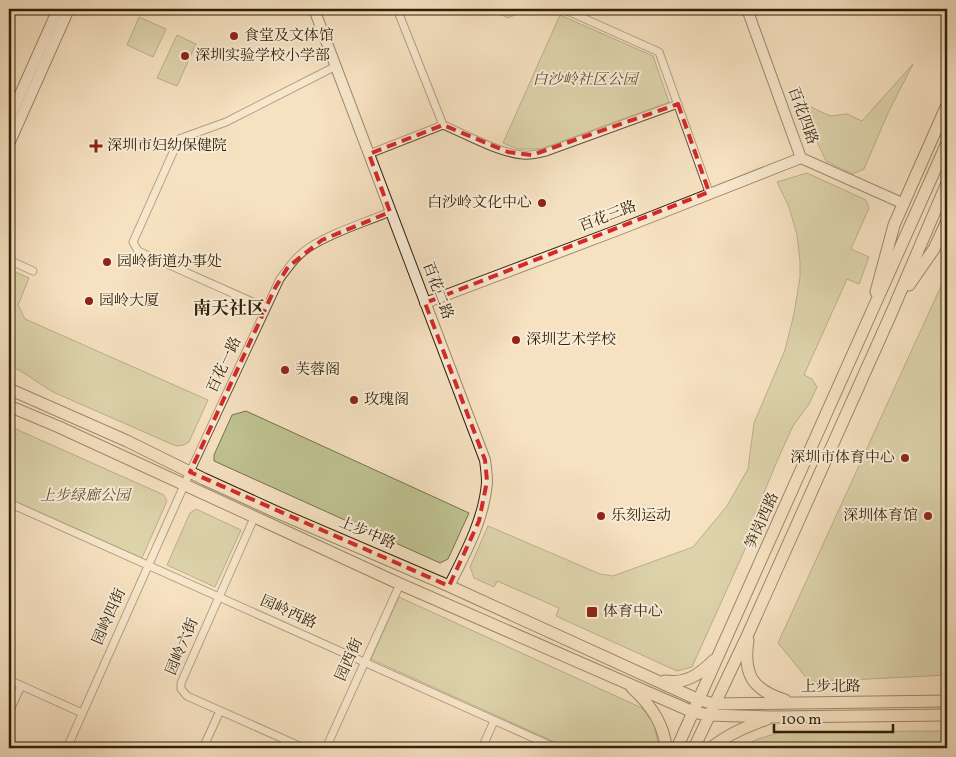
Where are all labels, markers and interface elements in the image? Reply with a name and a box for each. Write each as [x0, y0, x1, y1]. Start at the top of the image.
place label: 食堂及文体馆 [244, 26, 334, 47]
marker: 食堂及文体馆 [228, 30, 240, 42]
place label: 深圳实验学校小学部 [195, 46, 330, 67]
marker: 深圳实验学校小学部 [179, 50, 191, 62]
park label: 白沙岭社区公园 [532, 70, 639, 91]
street label: 百花四路 [782, 84, 822, 148]
place label: 深圳市妇幼保健院 [107, 136, 227, 157]
marker: 深圳市妇幼保健院 [89, 139, 103, 153]
place label: 白沙岭文化中心 [427, 193, 532, 214]
street label: 百花三路 [576, 196, 640, 238]
marker: 白沙岭文化中心 [536, 197, 548, 209]
place label: 园岭街道办事处 [117, 252, 222, 273]
marker: 园岭街道办事处 [101, 256, 113, 268]
street label: 百花二路 [416, 259, 458, 323]
place label: 园岭大厦 [99, 291, 159, 312]
marker: 园岭大厦 [83, 295, 95, 307]
district label: 南天社区 [193, 297, 265, 322]
place label: 深圳艺术学校 [526, 330, 616, 351]
street label: 百花一路 [203, 333, 247, 397]
marker: 深圳艺术学校 [510, 334, 522, 346]
place label: 芙蓉阁 [295, 360, 340, 381]
marker: 芙蓉阁 [279, 364, 291, 376]
place label: 玫瑰阁 [364, 390, 409, 411]
marker: 玫瑰阁 [348, 394, 360, 406]
place label: 深圳市体育中心 [790, 448, 895, 469]
marker: 深圳市体育中心 [899, 452, 911, 464]
park label: 上步绿廊公园 [40, 486, 132, 507]
street label: 笋岗西路 [741, 489, 785, 553]
place label: 乐刻运动 [611, 506, 671, 527]
place label: 深圳体育馆 [843, 506, 918, 527]
marker: 乐刻运动 [595, 510, 607, 522]
marker: 深圳体育馆 [922, 510, 934, 522]
street label: 上步中路 [335, 513, 399, 555]
street label: 园岭四街 [88, 585, 132, 649]
street label: 园岭西路 [256, 591, 320, 635]
place label: 体育中心 [603, 602, 663, 623]
marker: 体育中心 [585, 605, 599, 619]
street label: 园岭六街 [162, 615, 204, 679]
street label: 园西街 [331, 635, 369, 685]
street label: 上步北路 [801, 677, 861, 698]
scale bar [774, 702, 892, 734]
text: 100 m [781, 710, 821, 731]

